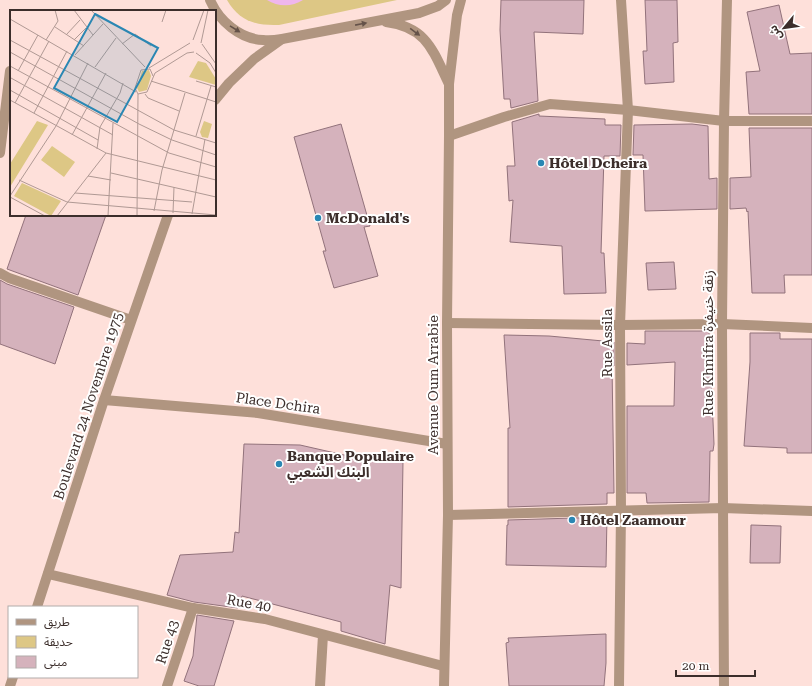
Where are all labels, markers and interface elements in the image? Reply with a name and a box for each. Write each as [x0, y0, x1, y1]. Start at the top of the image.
north arrow [764, 8, 804, 48]
inset map [10, 10, 216, 216]
one-way arrow [355, 21, 367, 27]
text: ش [766, 23, 785, 42]
one-way arrow [230, 25, 240, 33]
one-way arrow [410, 28, 421, 36]
place label: Hôtel Dcheira [549, 155, 648, 171]
marker: Hôtel Dcheira [536, 158, 546, 168]
place label: McDonald's [326, 210, 409, 226]
marker: McDonald's [313, 213, 323, 223]
street label: Rue Khnifra زنقة خنيفرة [700, 270, 717, 416]
street label: Rue Assila [599, 308, 615, 377]
street label: Boulevard 24 Novembre 1975 [50, 310, 126, 502]
street label: Avenue Oum Arrabie [425, 315, 441, 455]
street label: Place Dchira [235, 389, 322, 417]
place label: Banque Populaire البنك الشعبي [287, 448, 414, 483]
marker: Banque Populaire البنك الشعبي [274, 459, 284, 469]
place label: Hôtel Zaamour [580, 512, 686, 528]
marker: Hôtel Zaamour [567, 515, 577, 525]
street label: Rue 40 [225, 591, 273, 615]
legend [8, 606, 138, 678]
text: طريق [44, 615, 70, 630]
street label: Rue 43 [152, 618, 182, 666]
text: حديقة [44, 635, 73, 649]
scale bar [676, 652, 755, 678]
text: مبنى [44, 655, 67, 669]
text: 20 m [682, 659, 709, 673]

